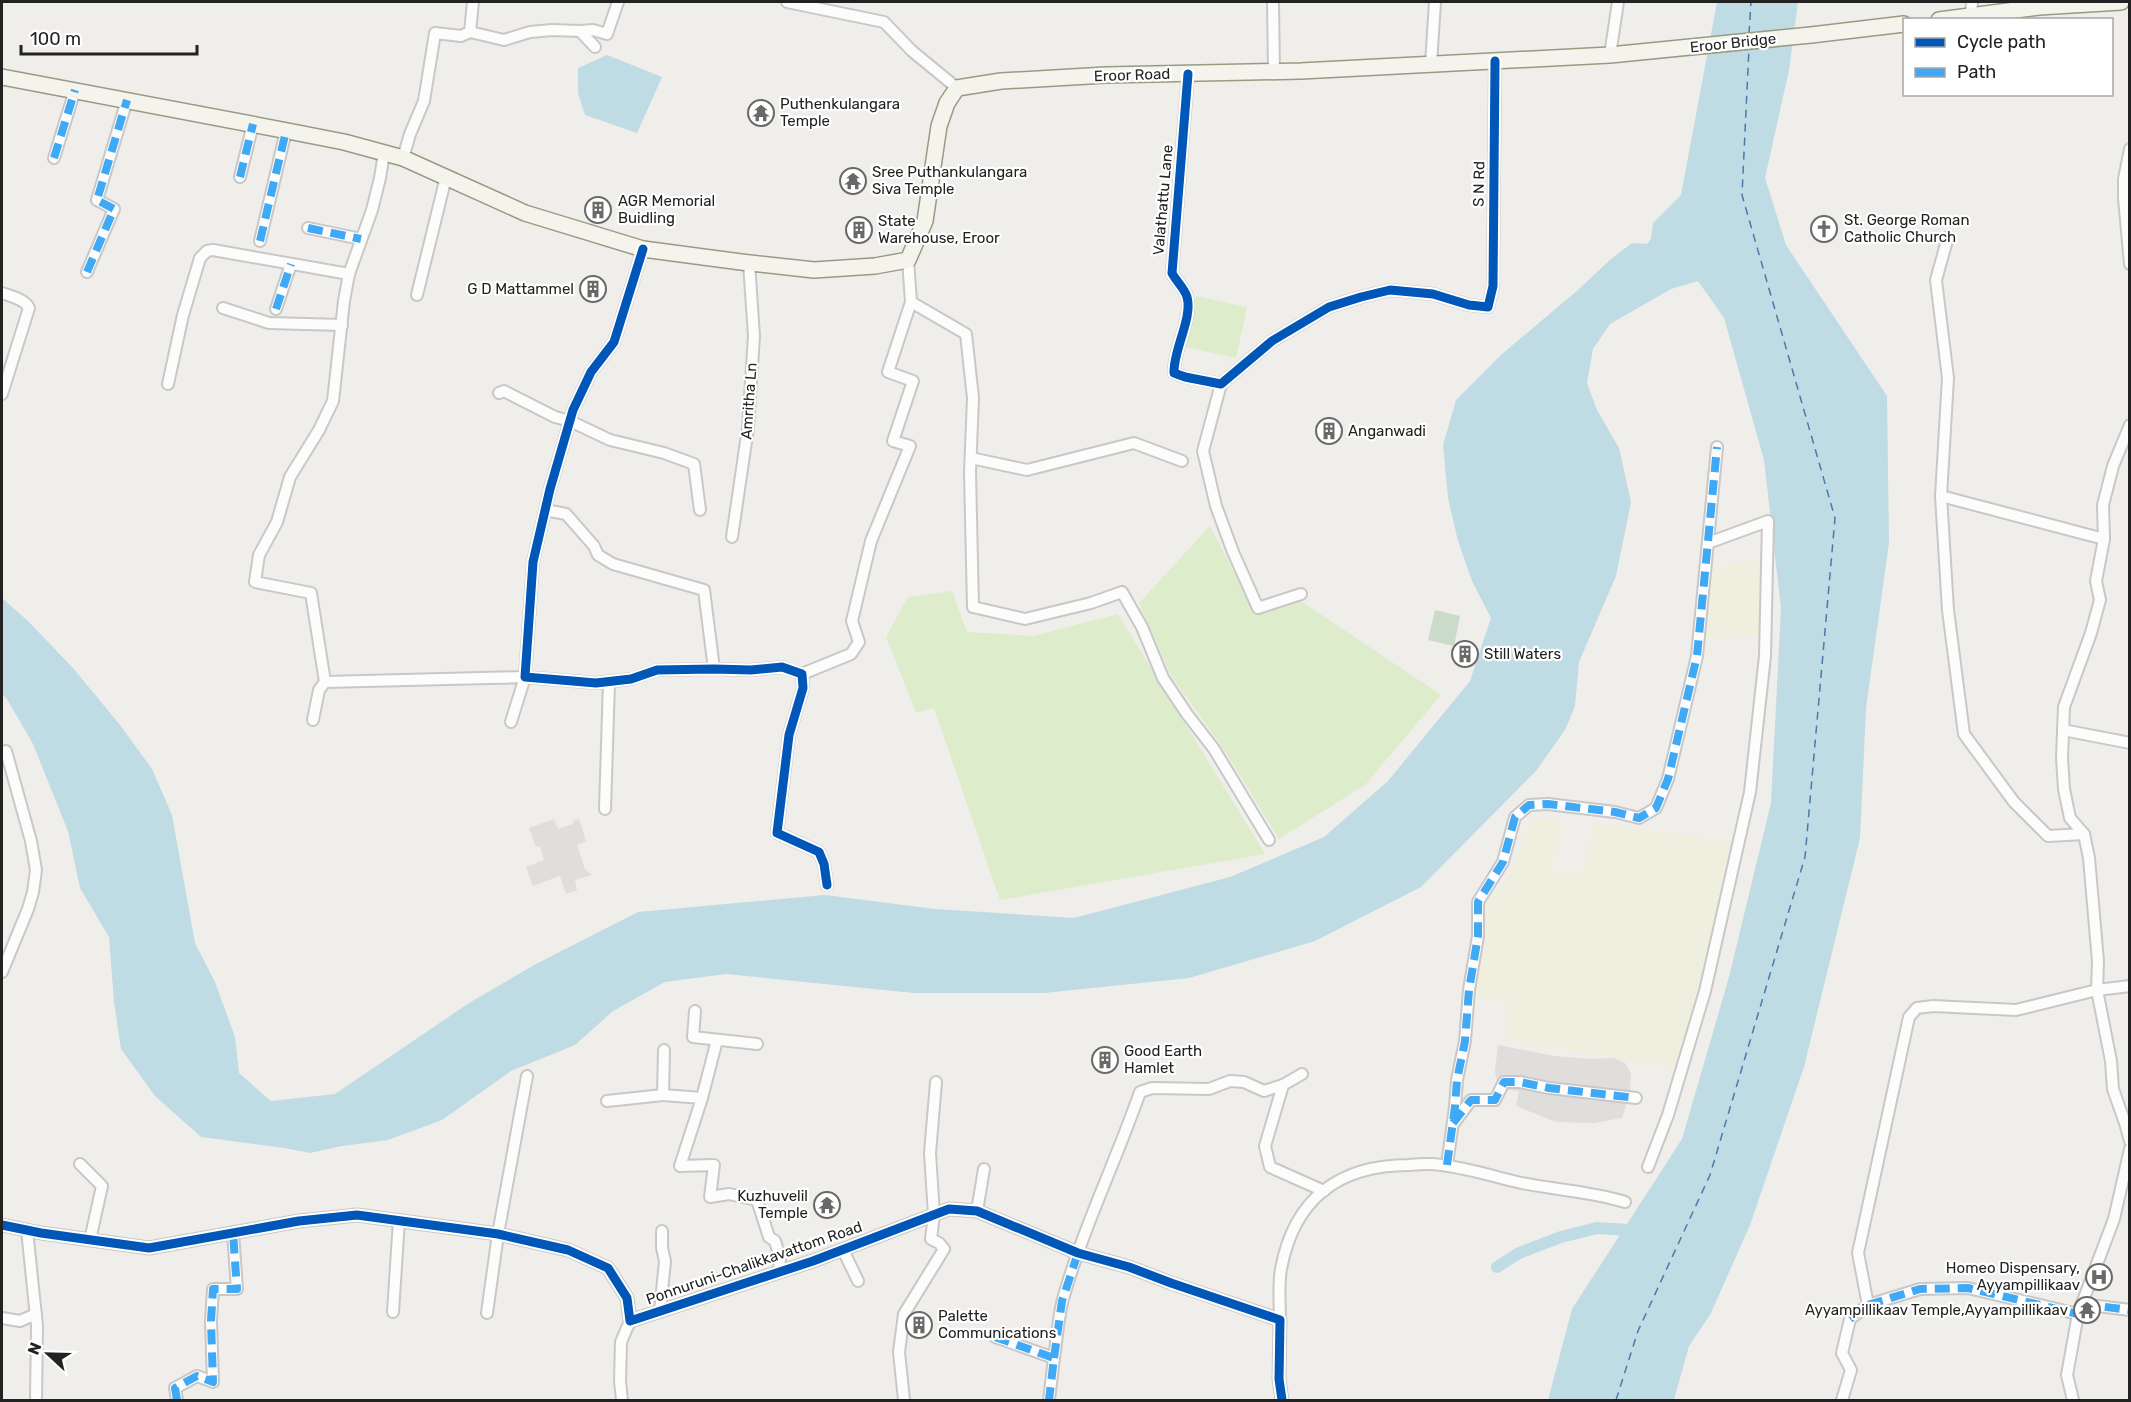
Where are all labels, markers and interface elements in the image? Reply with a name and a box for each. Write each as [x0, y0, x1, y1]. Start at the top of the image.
scale bar [21, 18, 196, 56]
legend [1903, 18, 2113, 96]
text: 100 m [30, 28, 81, 50]
street label: Eroor Bridge [1689, 30, 1777, 56]
text: Cycle path [1957, 31, 2046, 53]
text: Path [1957, 61, 1996, 83]
street label: Eroor Road [1093, 65, 1171, 85]
place label: Puthenkulangara Temple [780, 95, 900, 130]
temple icon: Puthenkulangara Temple [746, 98, 776, 128]
street label: Valathattu Lane [1149, 144, 1177, 256]
street label: S N Rd [1470, 161, 1488, 207]
place label: Sree Puthankulangara Siva Temple [872, 163, 1027, 198]
temple icon: Sree Puthankulangara Siva Temple [838, 166, 868, 196]
place label: AGR Memorial Buidling [618, 192, 715, 227]
building icon: AGR Memorial Buidling [583, 195, 613, 225]
place label: St. George Roman Catholic Church [1844, 211, 1970, 246]
place label: State Warehouse, Eroor [878, 212, 1000, 247]
church icon: St. George Roman Catholic Church [1809, 214, 1839, 244]
building icon: State Warehouse, Eroor [844, 215, 874, 245]
building icon: G D Mattammel [578, 274, 608, 304]
place label: G D Mattammel [467, 280, 574, 298]
street label: Amritha Ln [737, 362, 761, 440]
building icon: Anganwadi [1314, 416, 1344, 446]
place label: Anganwadi [1348, 422, 1426, 440]
building icon: Still Waters [1450, 639, 1480, 669]
place label: Still Waters [1484, 645, 1561, 663]
place label: Good Earth Hamlet [1124, 1042, 1202, 1077]
building icon: Good Earth Hamlet [1090, 1045, 1120, 1075]
place label: Kuzhuvelil Temple [737, 1187, 808, 1222]
temple icon: Kuzhuvelil Temple [812, 1190, 842, 1220]
street label: Ponnuruni-Chalikkavattom Road [644, 1217, 864, 1309]
place label: Homeo Dispensary, Ayyampillikaav [1946, 1259, 2080, 1294]
hospital icon: Homeo Dispensary, Ayyampillikaav [2084, 1262, 2114, 1292]
temple icon: Ayyampillikaav Temple,Ayyampillikaav [2072, 1295, 2102, 1325]
place label: Ayyampillikaav Temple,Ayyampillikaav [1805, 1301, 2068, 1319]
place label: Palette Communications [938, 1307, 1057, 1342]
building icon: Palette Communications [904, 1310, 934, 1340]
north arrow [18, 1324, 78, 1384]
text: N [24, 1340, 46, 1357]

